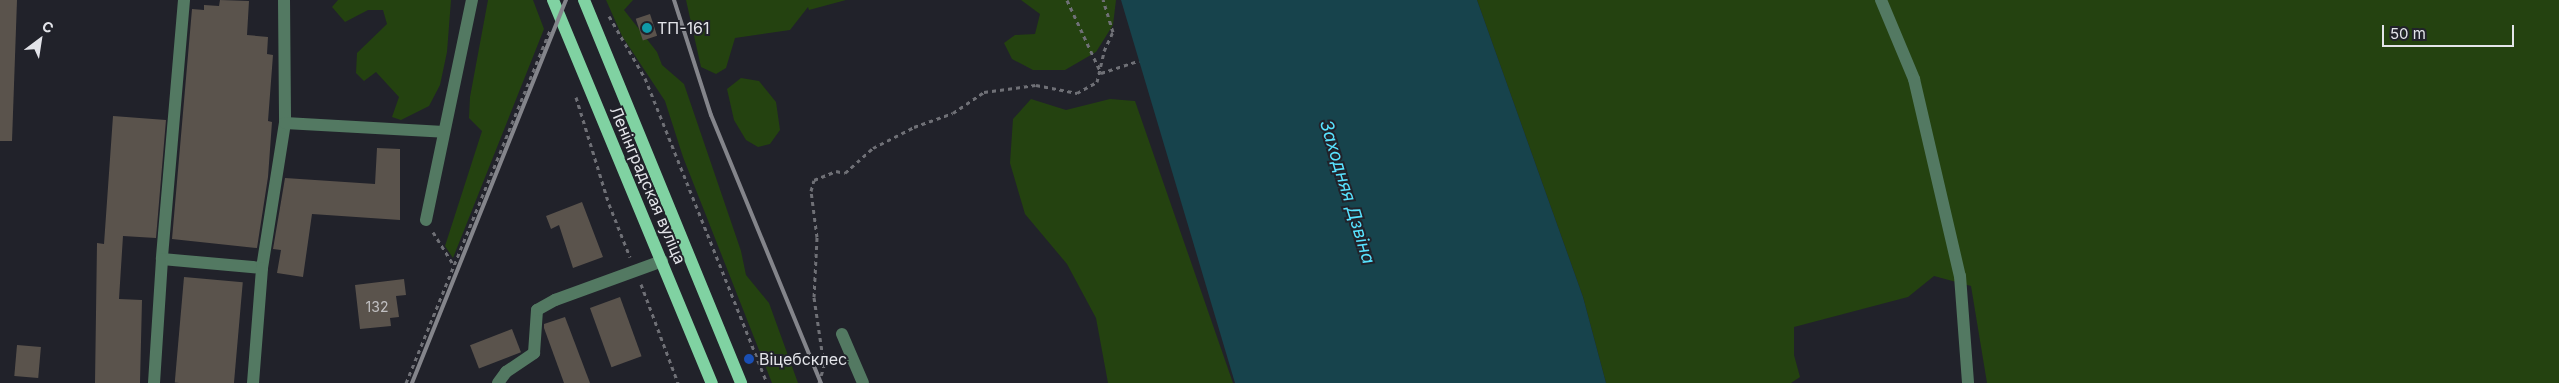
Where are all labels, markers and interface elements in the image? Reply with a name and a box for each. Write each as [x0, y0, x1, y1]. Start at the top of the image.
north arrow [15, 15, 65, 65]
scale bar [2384, 15, 2516, 47]
text: С [39, 17, 57, 37]
place label: ТП-161 [657, 18, 710, 38]
marker: ТП-161 [641, 22, 653, 34]
text: 50 m [2390, 24, 2426, 43]
street label: Ленінградская вуліца [606, 103, 690, 267]
water label: Заходняя Дзвіна [1315, 118, 1379, 266]
house number: 132 [366, 299, 388, 315]
place label: Віцебсклес [759, 349, 847, 369]
marker: Віцебсклес [743, 353, 755, 365]

